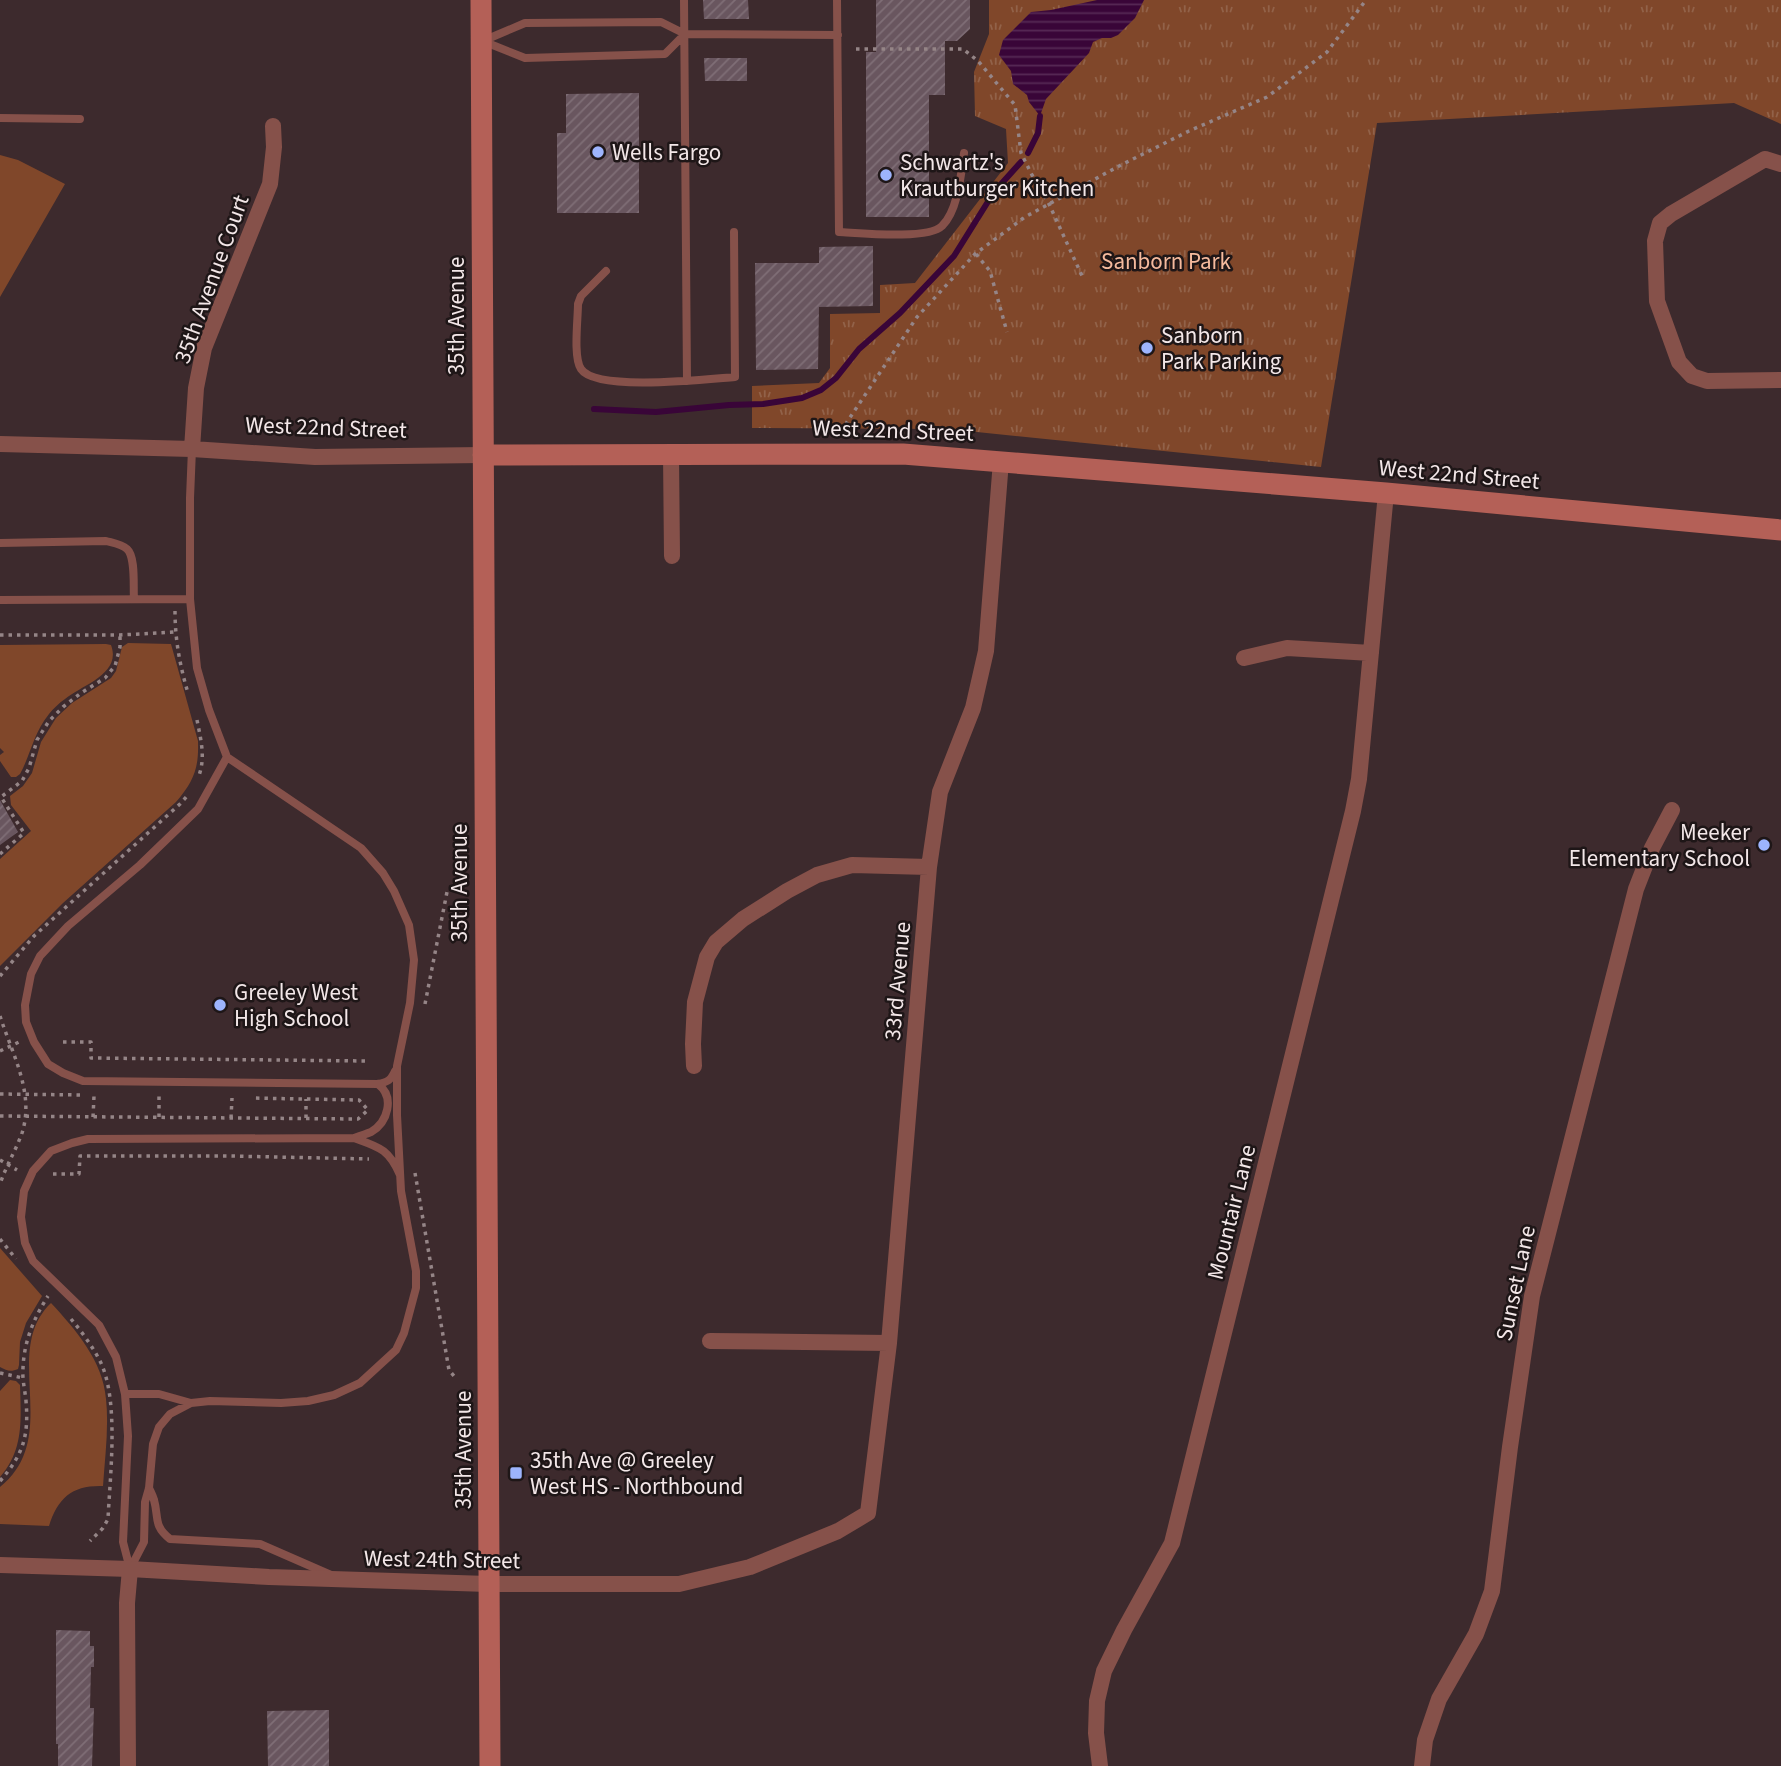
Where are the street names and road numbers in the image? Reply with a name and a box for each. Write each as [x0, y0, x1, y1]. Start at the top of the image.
street label: 35th Avenue Court [166, 190, 257, 368]
street label: 35th Avenue [440, 257, 473, 375]
street label: West 22nd Street [245, 408, 407, 447]
street label: West 22nd Street [812, 411, 974, 450]
street label: West 22nd Street [1377, 451, 1541, 498]
street label: 35th Avenue [443, 824, 476, 942]
street label: 33rd Avenue [876, 920, 919, 1042]
street label: Mountair Lane [1199, 1141, 1264, 1283]
street label: Sunset Lane [1487, 1222, 1544, 1344]
street label: 35th Avenue [447, 1391, 480, 1509]
street label: West 24th Street [364, 1542, 521, 1577]

